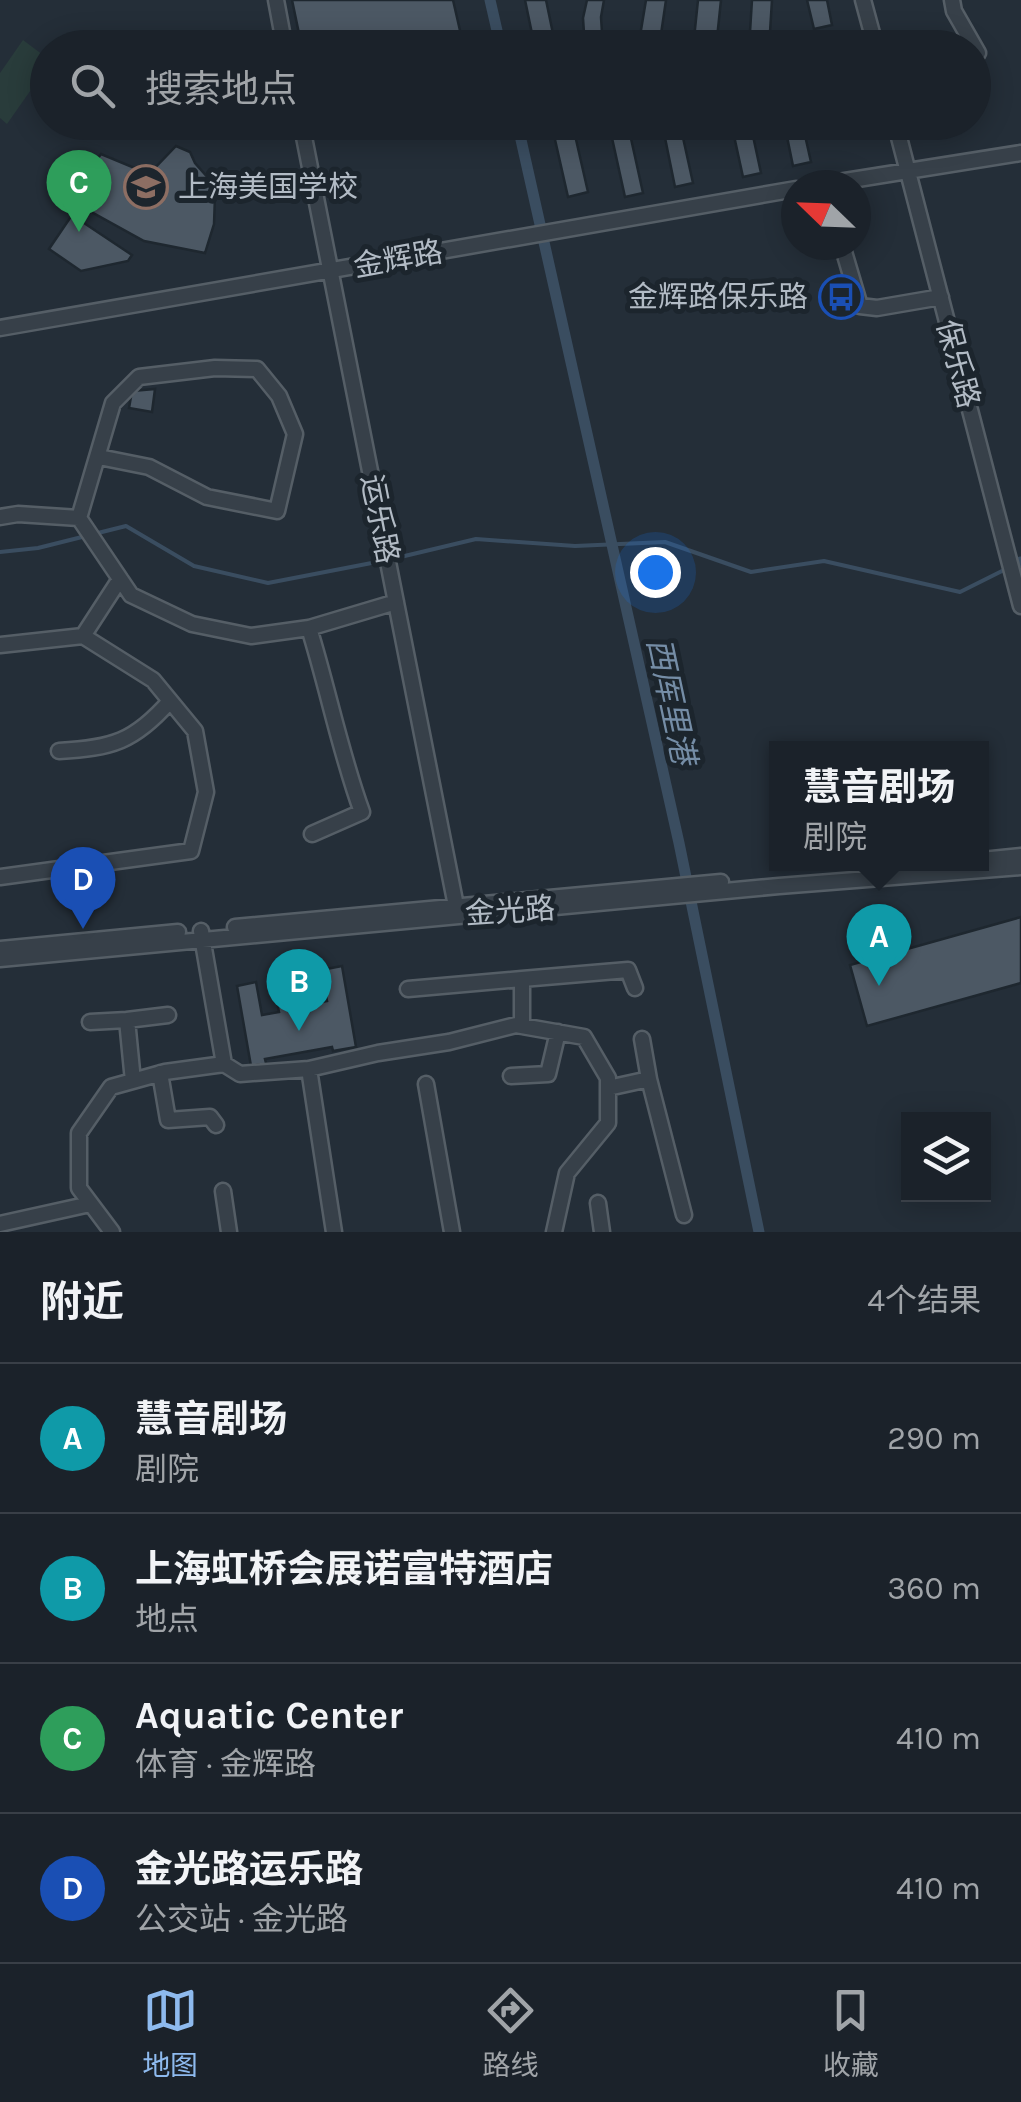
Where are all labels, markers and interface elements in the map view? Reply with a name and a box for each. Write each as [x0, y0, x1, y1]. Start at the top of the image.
search box [30, 30, 991, 140]
icon: search [65, 58, 120, 113]
text: 搜索地点 [145, 67, 297, 112]
pin: C [46, 150, 112, 232]
school or university icon: 上海美国学校 [123, 164, 169, 210]
place label: 上海美国学校 [178, 169, 358, 205]
north arrow [781, 170, 871, 260]
street label: 金辉路 [351, 233, 445, 285]
bus stop icon: 金辉路保乐路 [818, 274, 864, 320]
place label: 金辉路保乐路 [628, 279, 808, 315]
street label: 保乐路 [929, 316, 987, 412]
street label: 运乐路 [354, 471, 406, 567]
your location [630, 547, 681, 598]
water label: 西厍里港 [640, 635, 703, 771]
popup [769, 741, 989, 871]
text: 慧音剧场 [803, 765, 955, 810]
text: 剧院 [803, 819, 867, 856]
pin: D [51, 846, 116, 929]
street label: 金光路 [464, 890, 556, 932]
pin: A [846, 904, 912, 986]
pin: B [266, 948, 332, 1031]
map controls [901, 1112, 991, 1202]
button: layers [901, 1112, 991, 1202]
text: 附近 [40, 1277, 124, 1327]
text: 4个结果 [867, 1282, 981, 1319]
text: 慧音剧场 [135, 1397, 287, 1442]
text: A [62, 1420, 83, 1457]
text: 290 m [887, 1420, 981, 1457]
text: 剧院 [135, 1451, 199, 1488]
text: 上海虹桥会展诺富特酒店 [135, 1547, 553, 1592]
text: B [62, 1570, 83, 1607]
text: 360 m [887, 1570, 981, 1607]
text: 地点 [135, 1601, 199, 1638]
text: Aquatic Center [135, 1693, 403, 1738]
text: C [62, 1720, 83, 1757]
text: 410 m [896, 1720, 981, 1757]
text: 体育 · 金辉路 [135, 1746, 316, 1783]
text: 金光路运乐路 [135, 1847, 363, 1892]
text: D [62, 1870, 83, 1907]
text: 410 m [896, 1870, 981, 1907]
text: 公交站 · 金光路 [135, 1901, 348, 1938]
tab: 地图 [142, 1983, 198, 2083]
tab: 路线 [482, 1983, 539, 2083]
tab: 收藏 [823, 1983, 879, 2083]

